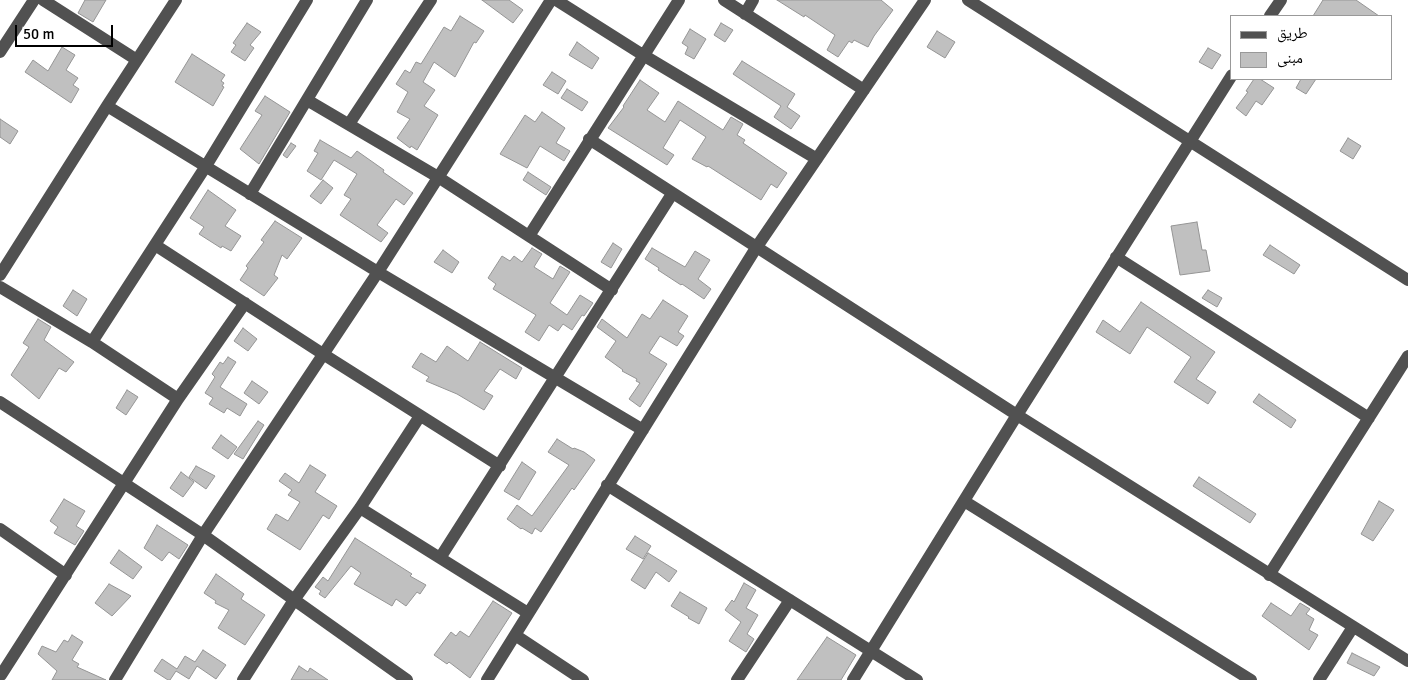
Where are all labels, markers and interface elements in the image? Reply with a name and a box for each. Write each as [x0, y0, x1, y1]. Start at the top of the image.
scale bar [18, 15, 115, 47]
legend [1230, 15, 1393, 80]
text: طريق [1277, 24, 1308, 42]
text: 50 m [23, 25, 54, 43]
text: مبنى [1277, 49, 1303, 67]

